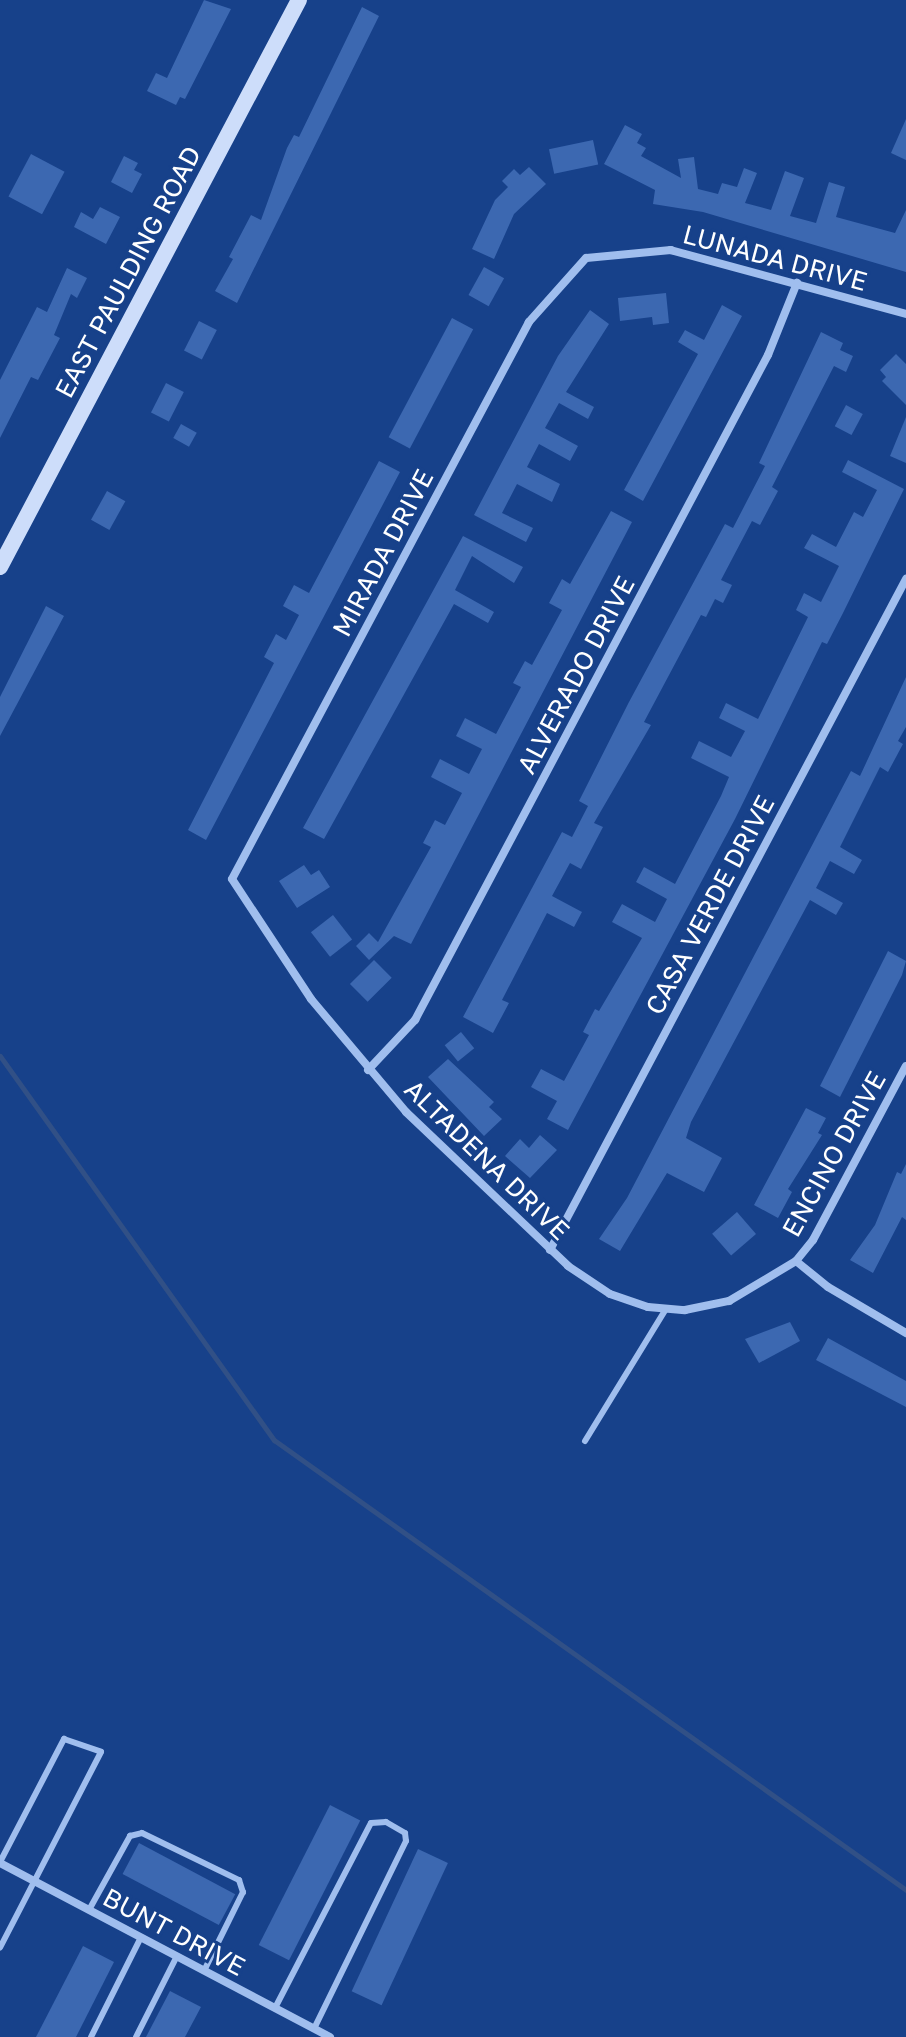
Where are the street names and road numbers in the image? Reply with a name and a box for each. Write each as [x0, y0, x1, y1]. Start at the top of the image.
street label: EAST PAULDING ROAD [48, 141, 208, 403]
street label: LUNADA DRIVE [680, 218, 870, 298]
street label: MIRADA DRIVE [326, 464, 440, 642]
street label: ALVERADO DRIVE [511, 571, 641, 779]
street label: CASA VERDE DRIVE [639, 790, 781, 1020]
street label: ENCINO DRIVE [776, 1066, 892, 1242]
street label: ALTADENA DRIVE [398, 1074, 576, 1246]
street label: BUNT DRIVE [98, 1882, 250, 1982]

